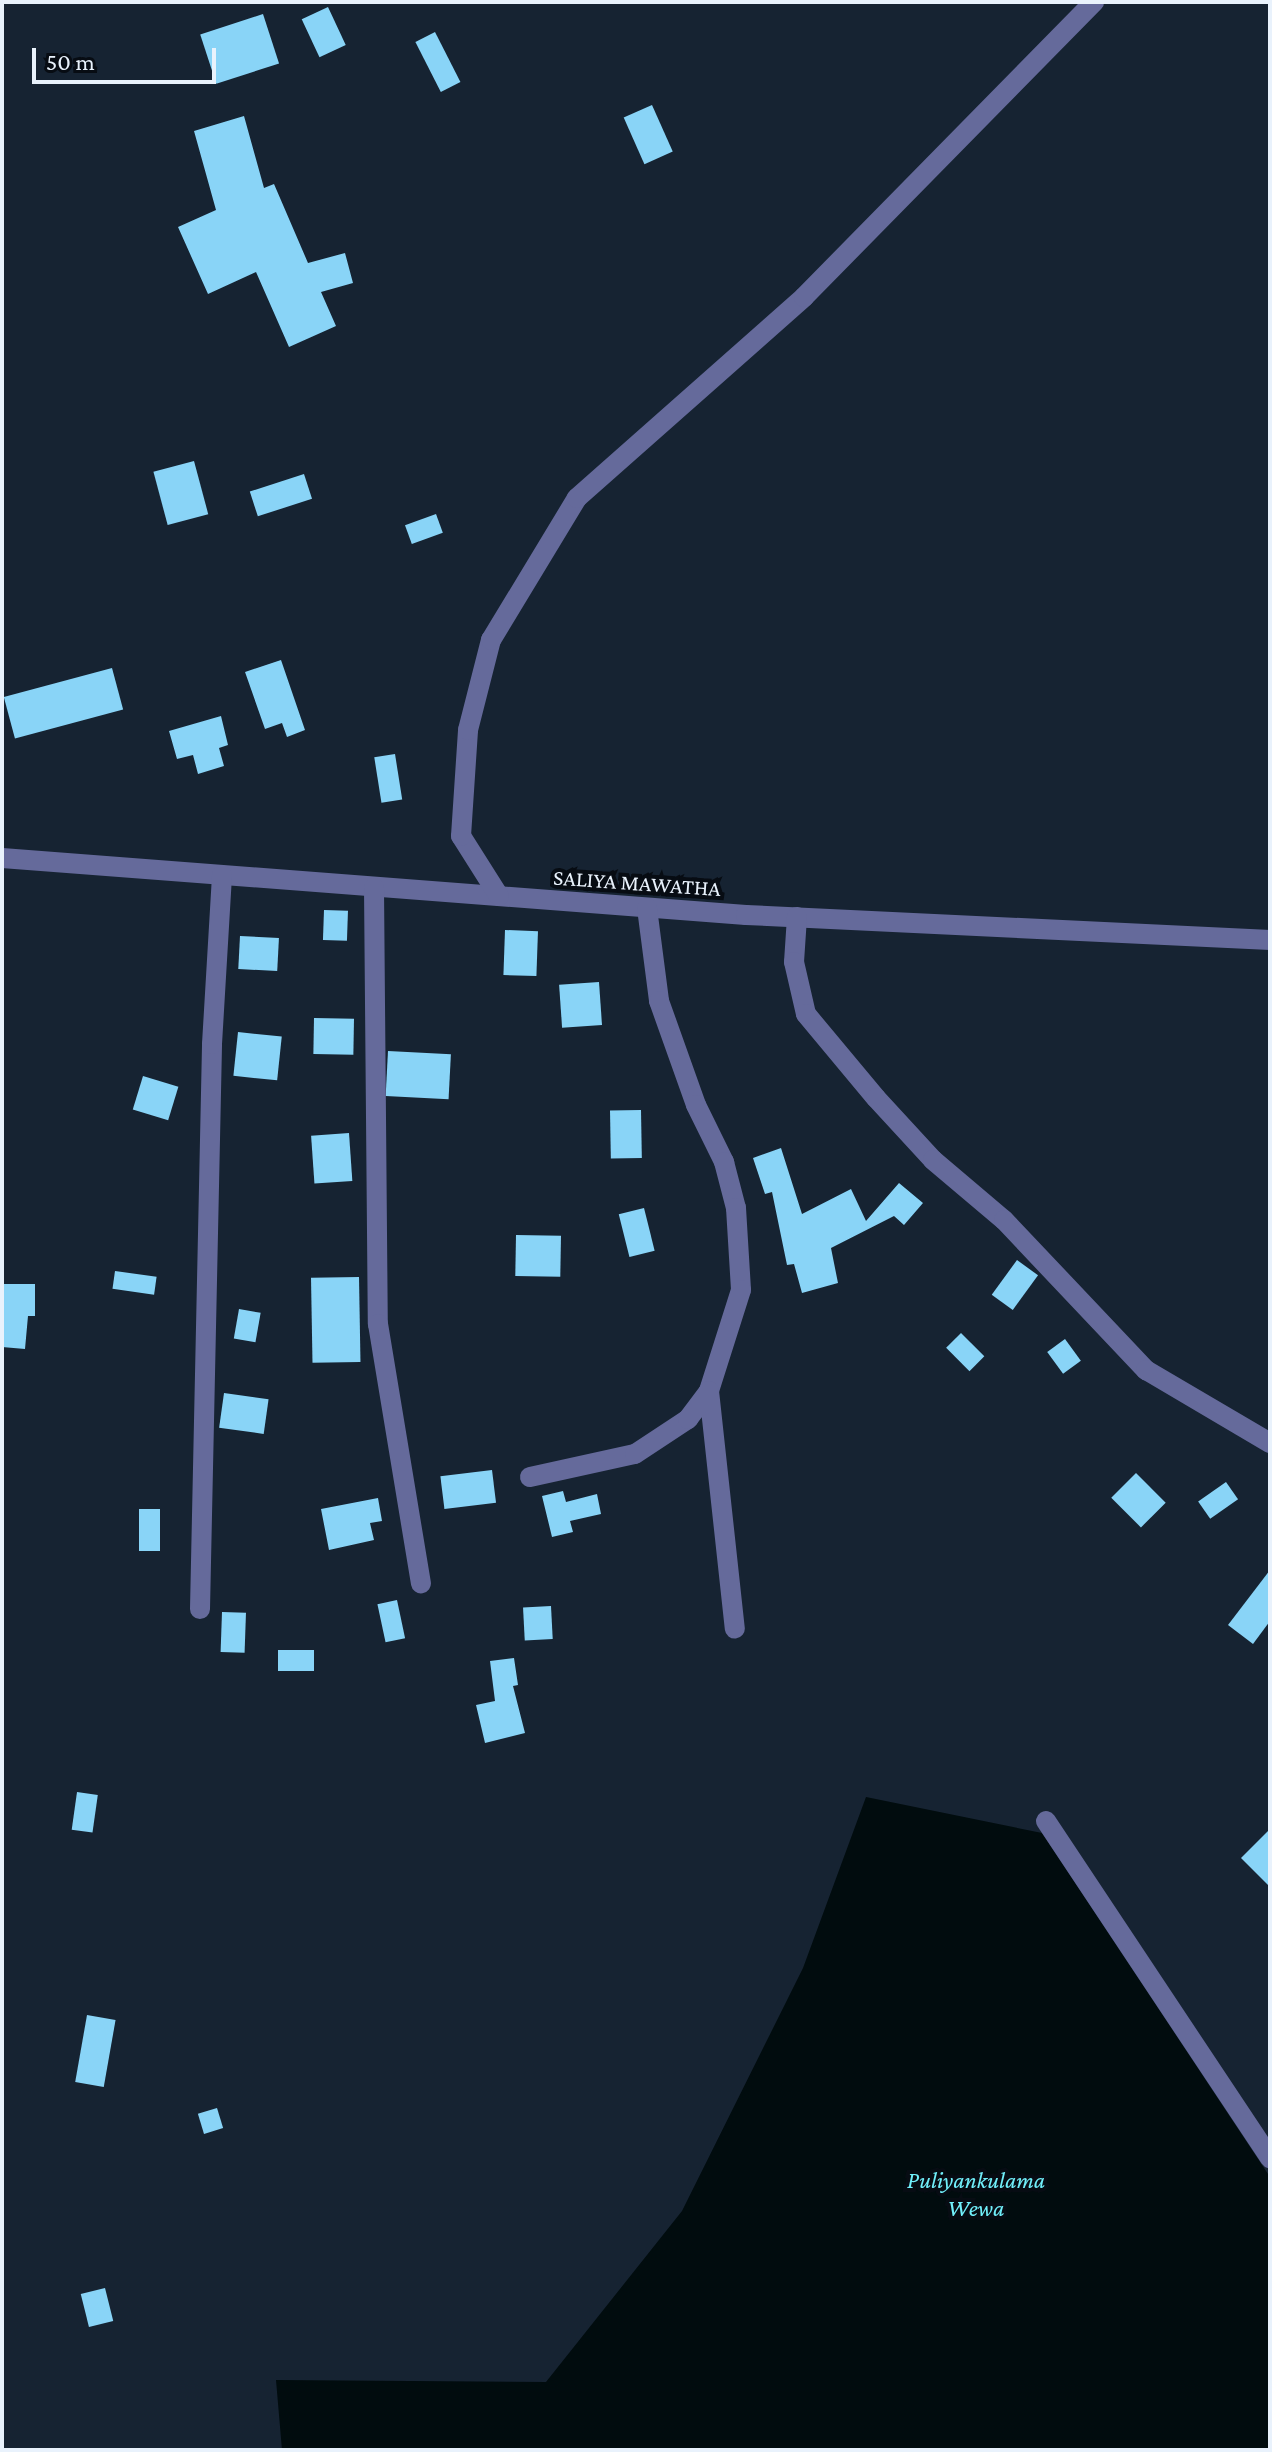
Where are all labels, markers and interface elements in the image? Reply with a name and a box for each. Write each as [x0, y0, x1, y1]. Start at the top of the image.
scale bar [36, 32, 220, 82]
text: 50 m [46, 48, 95, 75]
street label: SALIYA MAWATHA [552, 864, 722, 902]
water label: Puliyankulama Wewa [907, 2166, 1045, 2222]

